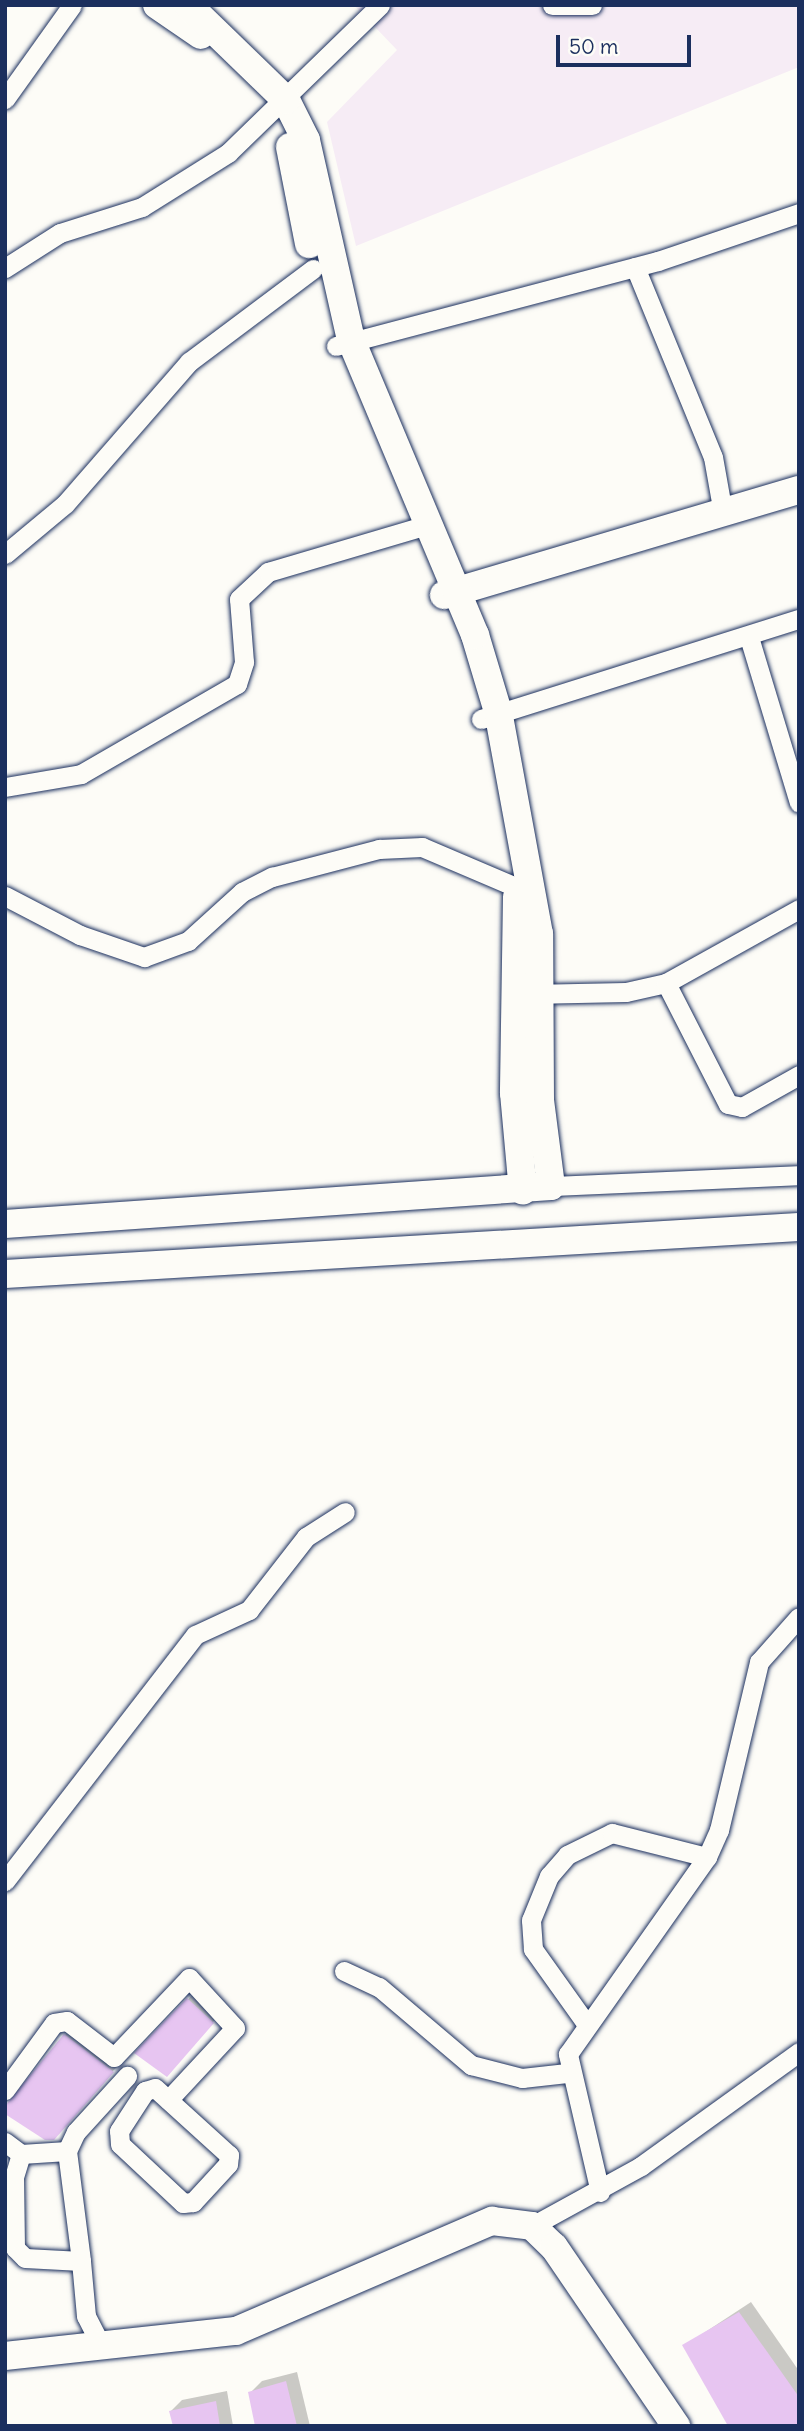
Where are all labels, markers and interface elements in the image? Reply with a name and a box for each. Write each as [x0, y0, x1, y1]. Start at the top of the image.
scale bar [559, 21, 694, 65]
text: 50 m [569, 33, 618, 60]

